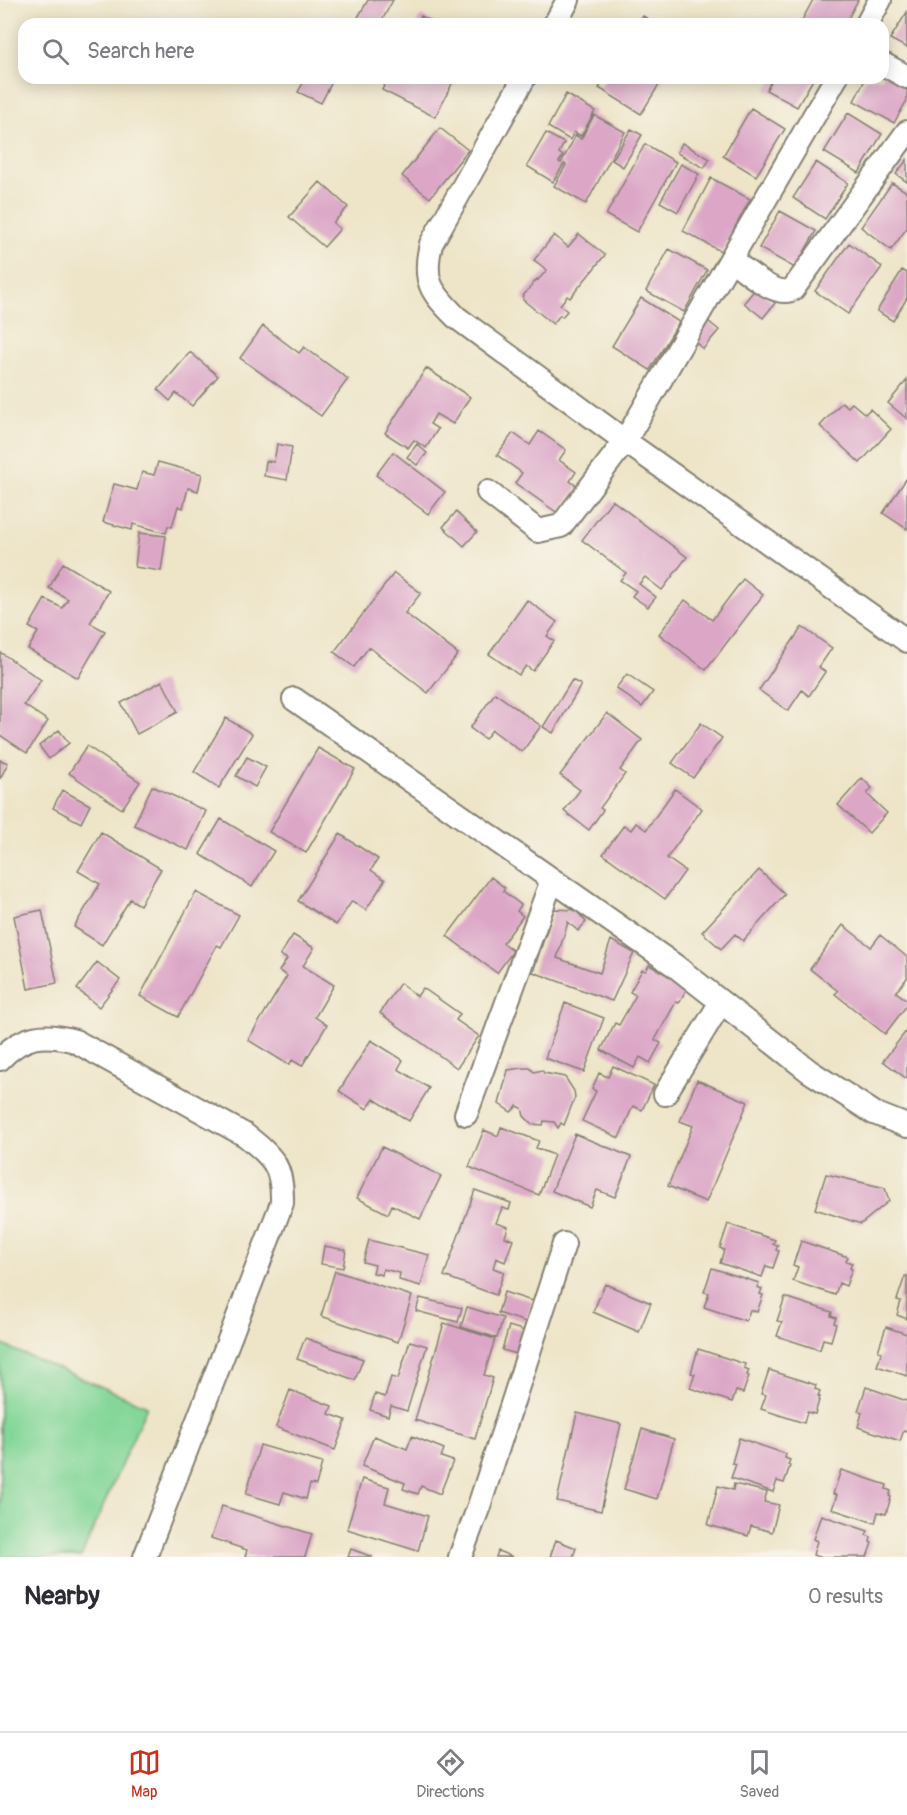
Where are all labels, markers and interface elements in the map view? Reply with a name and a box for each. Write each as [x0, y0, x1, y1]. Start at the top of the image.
search box [18, 18, 889, 84]
icon: search [39, 35, 72, 68]
text: Search here [87, 37, 194, 65]
text: Nearby [24, 1580, 100, 1612]
text: 0 results [808, 1584, 883, 1609]
tab: Map [128, 1746, 161, 1802]
tab: Directions [416, 1746, 484, 1802]
tab: Saved [740, 1746, 779, 1802]

